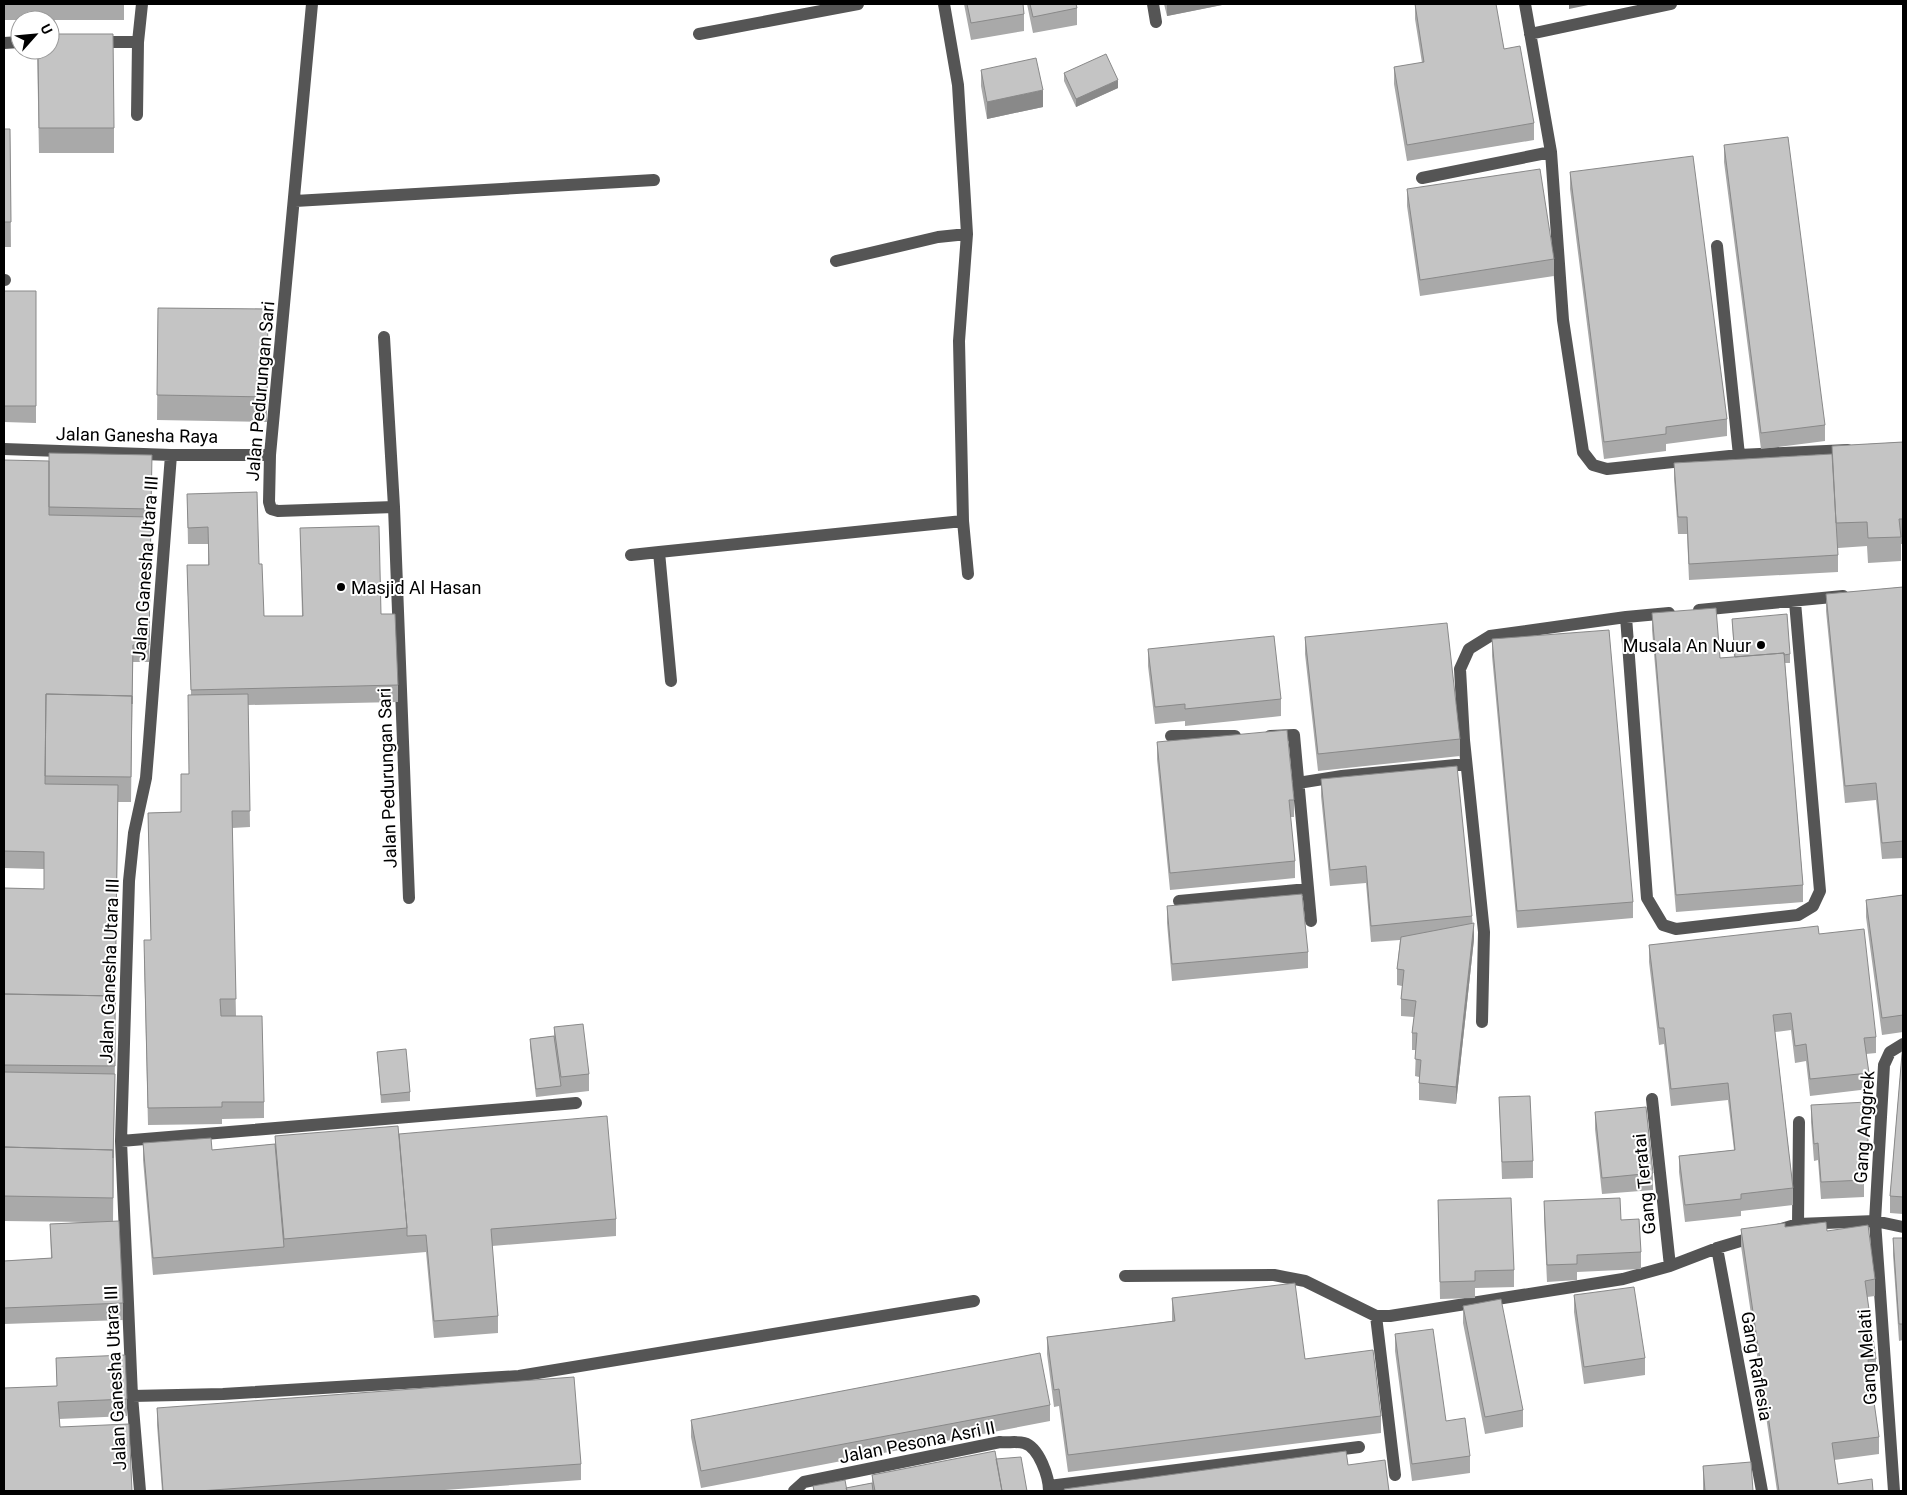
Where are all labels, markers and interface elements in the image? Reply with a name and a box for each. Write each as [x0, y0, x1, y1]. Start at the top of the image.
north arrow [10, 10, 60, 60]
text: U [37, 21, 56, 37]
street label: Jalan Pedurungan Sari [242, 300, 278, 482]
street label: Jalan Ganesha Raya [56, 423, 218, 447]
street label: Jalan Ganesha Utara III [128, 475, 162, 661]
place label: Masjid Al Hasan [351, 577, 481, 598]
marker: Masjid Al Hasan [335, 581, 347, 593]
place label: Musala An Nuur [1623, 635, 1751, 656]
marker: Musala An Nuur [1755, 639, 1767, 651]
street label: Jalan Pedurungan Sari [373, 687, 401, 869]
street label: Jalan Ganesha Utara III [95, 878, 123, 1064]
street label: Gang Anggrek [1850, 1069, 1878, 1184]
street label: Gang Teratai [1628, 1133, 1660, 1235]
street label: Jalan Ganesha Utara III [100, 1285, 130, 1471]
street label: Gang Melati [1853, 1308, 1881, 1406]
street label: Gang Raflesia [1737, 1310, 1777, 1422]
street label: Jalan Pesona Asri II [837, 1417, 997, 1467]

